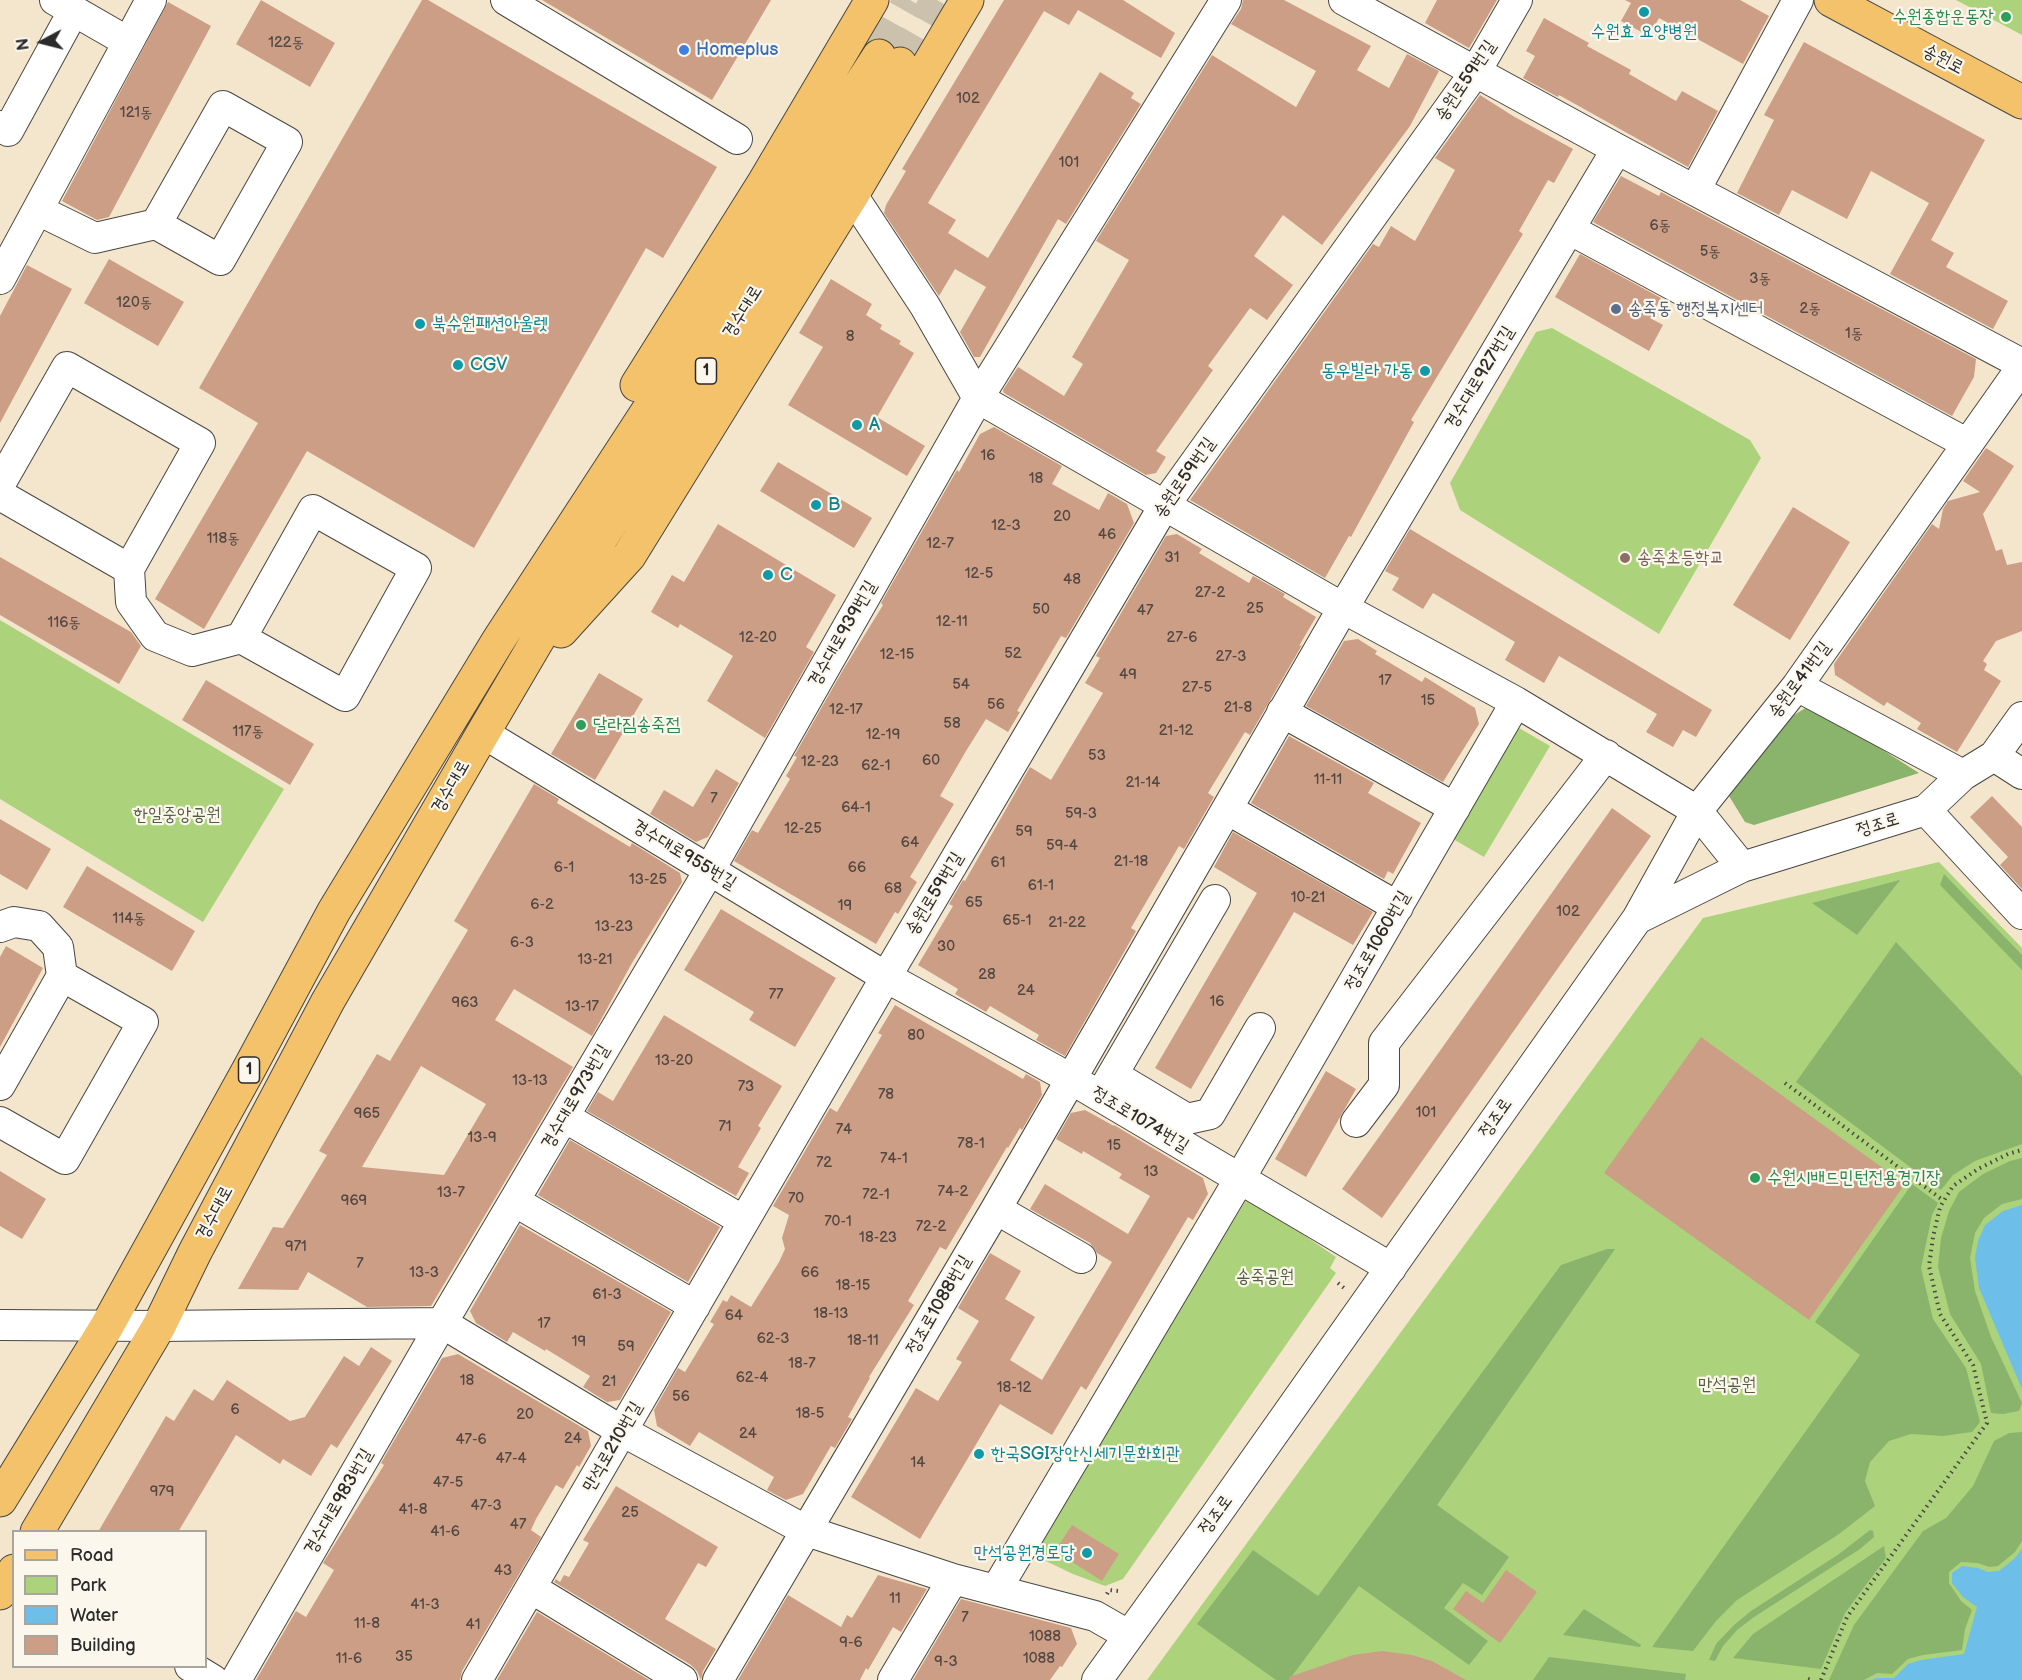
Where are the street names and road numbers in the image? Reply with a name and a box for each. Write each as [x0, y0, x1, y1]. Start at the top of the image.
street label: 송원로59번길 [1431, 36, 1501, 126]
street label: 송원로 [1919, 40, 1967, 80]
street label: 경수대로 [718, 282, 768, 342]
street label: 경수대로927번길 [1441, 322, 1519, 434]
road number: 1 [696, 358, 716, 384]
street label: 송원로59번길 [1149, 434, 1221, 522]
street label: 경수대로939번길 [804, 577, 882, 691]
street label: 송원로41번길 [1764, 637, 1836, 723]
street label: 경수대로 [427, 757, 475, 817]
street label: 정조로 [1854, 808, 1902, 842]
street label: 경수대로955번길 [628, 815, 740, 895]
street label: 송원로59번길 [902, 849, 968, 939]
street label: 정조로1060번길 [1341, 887, 1415, 995]
street label: 경수대로973번길 [537, 1041, 615, 1153]
road number: 1 [238, 1057, 260, 1083]
street label: 정조로1074번길 [1087, 1082, 1193, 1158]
street label: 정조로 [1475, 1094, 1517, 1142]
street label: 경수대로 [192, 1182, 238, 1244]
street label: 정조로1088번길 [902, 1252, 976, 1358]
street label: 만석로210번길 [579, 1398, 647, 1496]
street label: 경수대로983번길 [300, 1445, 378, 1559]
street label: 정조로 [1194, 1491, 1238, 1539]

